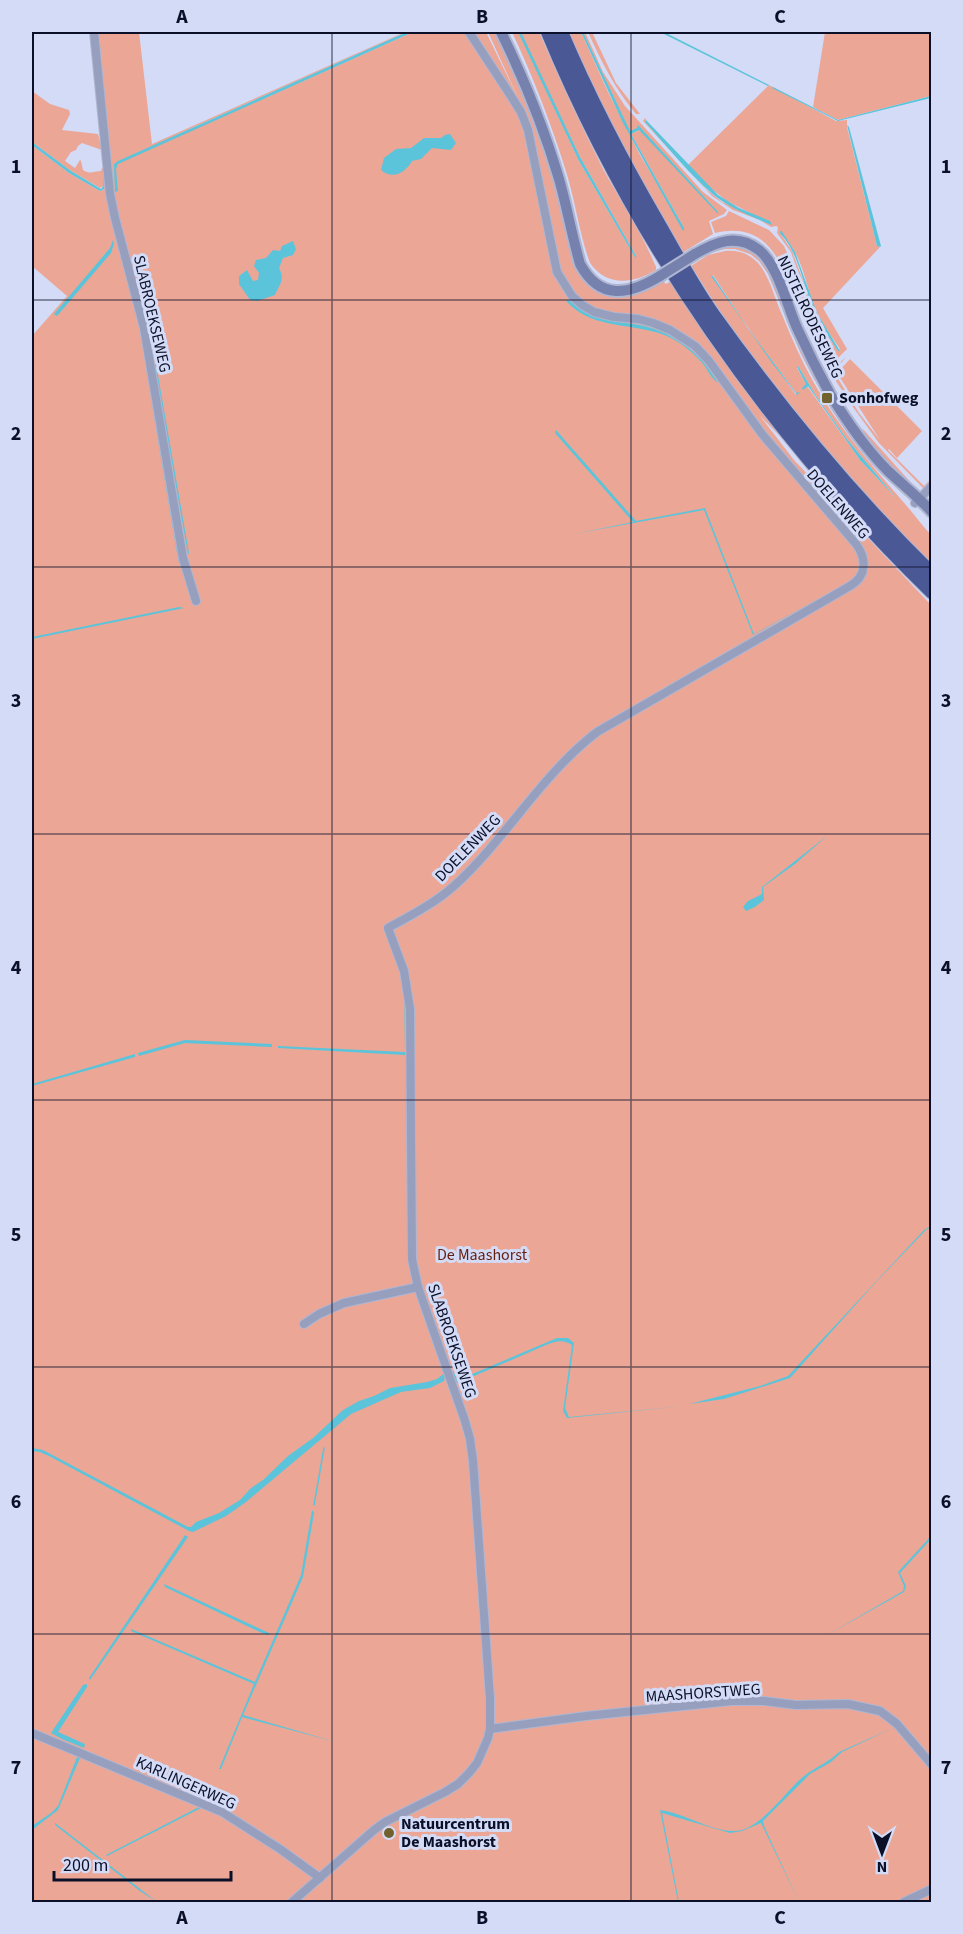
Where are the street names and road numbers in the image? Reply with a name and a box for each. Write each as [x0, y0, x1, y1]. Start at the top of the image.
street label: NISTELRODESEWEG [772, 252, 848, 382]
street label: SLABROEKSEWEG [128, 253, 176, 375]
street label: DOELENWEG [801, 464, 875, 544]
street label: DOELENWEG [430, 809, 506, 887]
street label: SLABROEKSEWEG [422, 1281, 482, 1401]
street label: MAASHORSTWEG [645, 1678, 761, 1708]
street label: KARLINGERWEG [132, 1751, 240, 1815]

